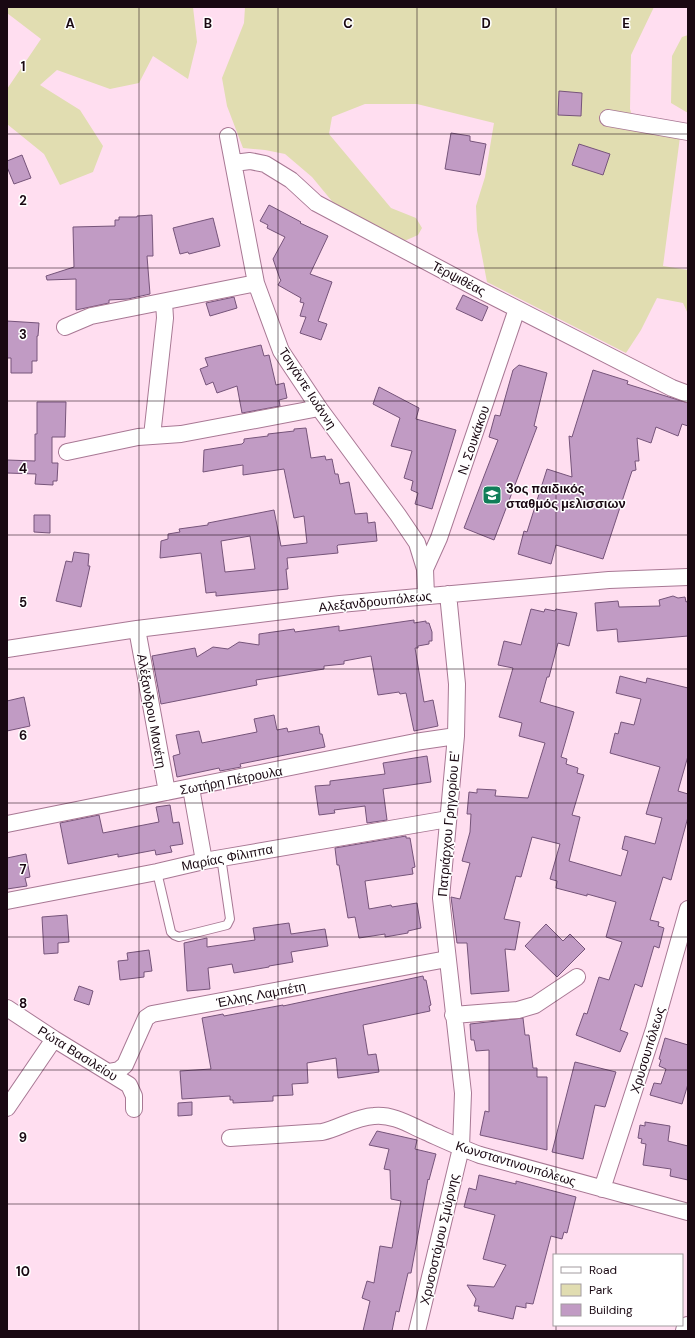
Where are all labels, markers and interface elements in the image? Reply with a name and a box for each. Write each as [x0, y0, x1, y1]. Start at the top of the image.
text: A [65, 15, 75, 32]
text: B [204, 15, 212, 32]
text: C [343, 15, 353, 32]
text: D [481, 15, 491, 32]
text: E [622, 15, 630, 32]
text: 1 [21, 58, 25, 75]
text: 2 [19, 192, 27, 209]
street label: Τερψιθέας [429, 257, 489, 300]
text: 3 [19, 326, 27, 343]
street label: Τσιγάντε Ιωάννη [275, 344, 340, 432]
street label: Ν. Σουκάκου [454, 403, 493, 477]
text: 4 [19, 460, 27, 477]
place label: 3ος παιδικός σταθμός μελισσιων [506, 480, 626, 512]
school or university icon: 3ος παιδικός σταθμός μελισσιων [481, 484, 503, 506]
street label: Αλεξανδρουπόλεως [318, 587, 432, 616]
text: 5 [19, 594, 27, 611]
street label: Αλέξανδρου Μανέτη [133, 653, 170, 770]
text: 6 [19, 727, 27, 744]
street label: Πατριάρχου Γρηγορίου Ε' [434, 751, 463, 897]
street label: Σωτήρη Πέτρουλα [178, 762, 284, 799]
street label: Μαρίας Φίλιππα [180, 840, 275, 875]
text: 7 [20, 861, 27, 878]
street label: Έλλης Λαμπέτη [214, 978, 307, 1012]
text: 8 [19, 995, 27, 1012]
street label: Χρυσουπόλεως [626, 1005, 669, 1095]
street label: Ρώτα Βασιλείου [35, 1022, 121, 1085]
text: 9 [19, 1129, 27, 1146]
street label: Κωνσταντινουπόλεως [454, 1137, 578, 1190]
street label: Χρυσοστόμου Σμύρνης [416, 1172, 463, 1306]
legend [553, 1254, 683, 1326]
text: Road [589, 1262, 617, 1278]
text: 10 [16, 1263, 30, 1280]
text: Park [589, 1282, 613, 1298]
text: Building [589, 1302, 633, 1318]

